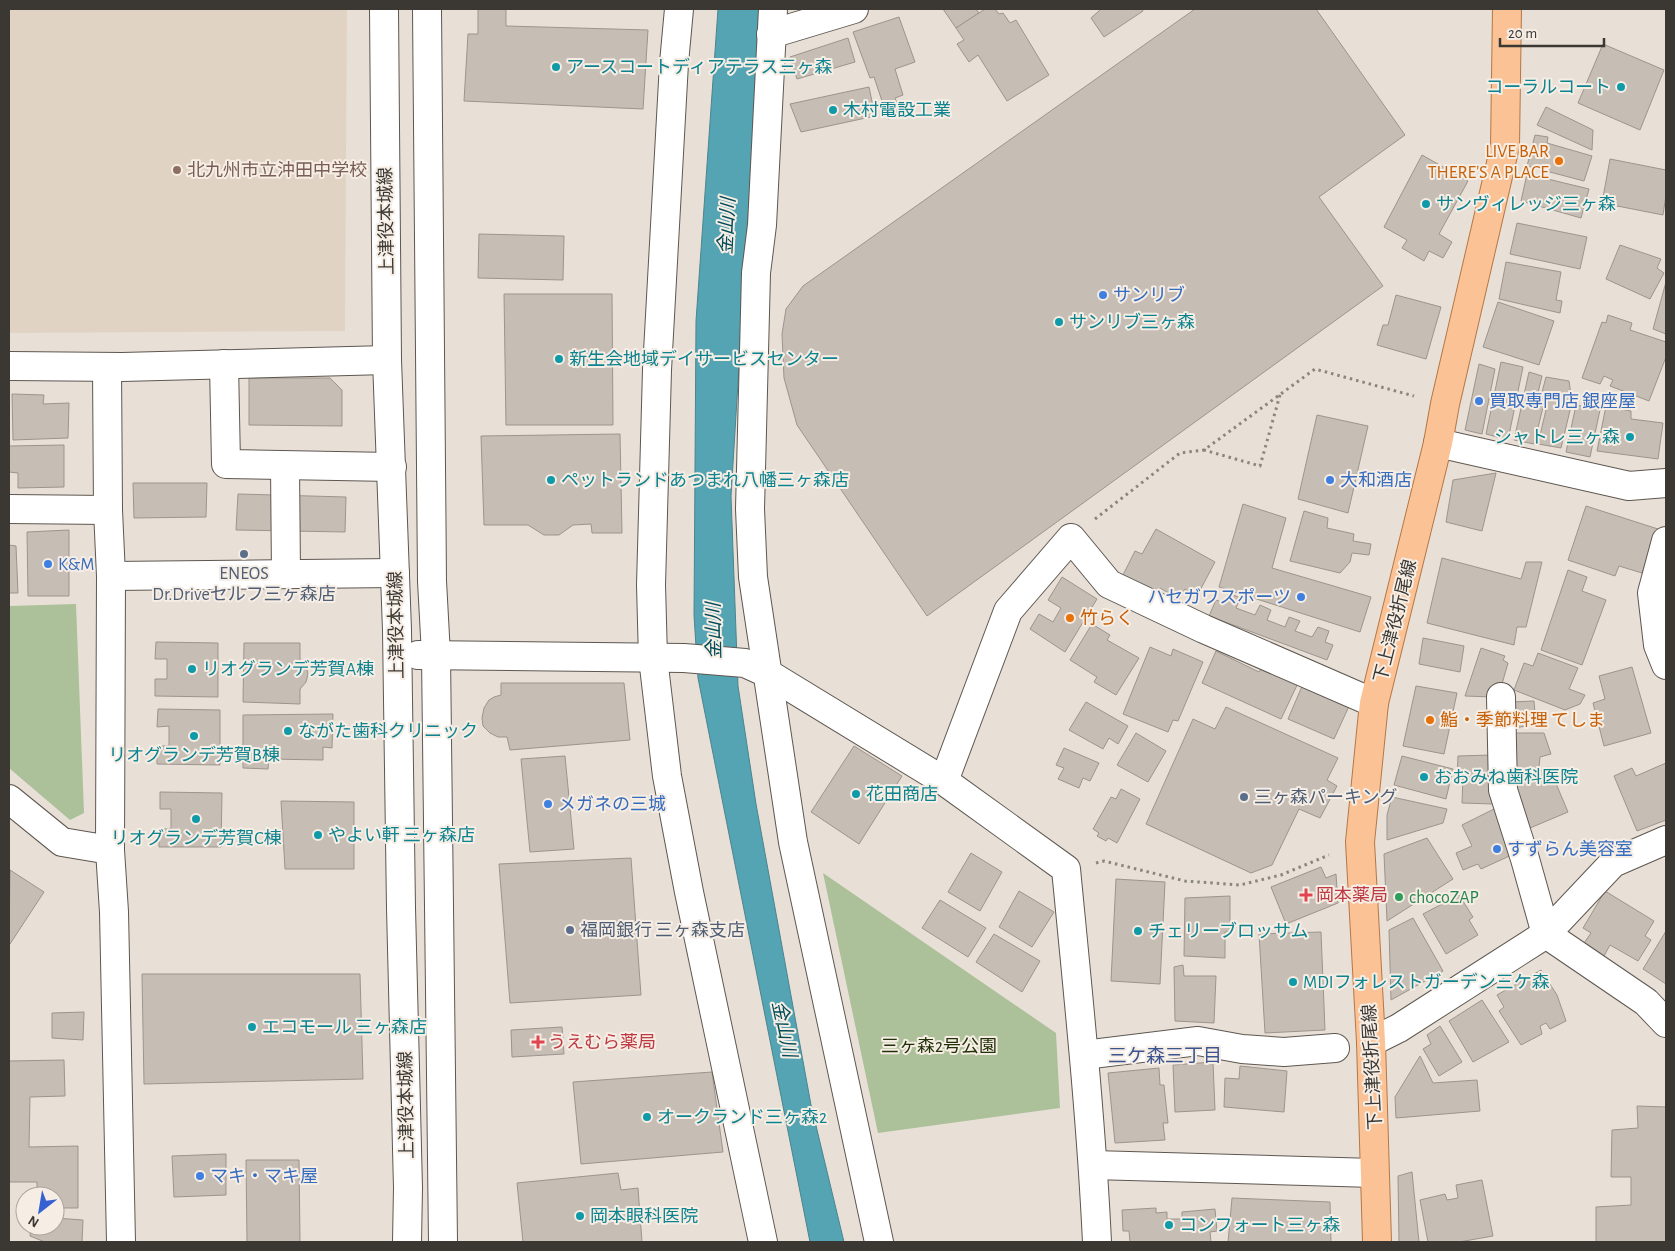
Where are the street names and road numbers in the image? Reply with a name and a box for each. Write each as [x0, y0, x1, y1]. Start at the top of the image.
street label: 上津役本城線 [375, 167, 397, 275]
street label: 下上津役折尾線 [1370, 557, 1420, 685]
street label: 上津役本城線 [385, 571, 407, 679]
street label: 下上津役折尾線 [1359, 1004, 1385, 1130]
street label: 上津役本城線 [395, 1051, 417, 1159]

